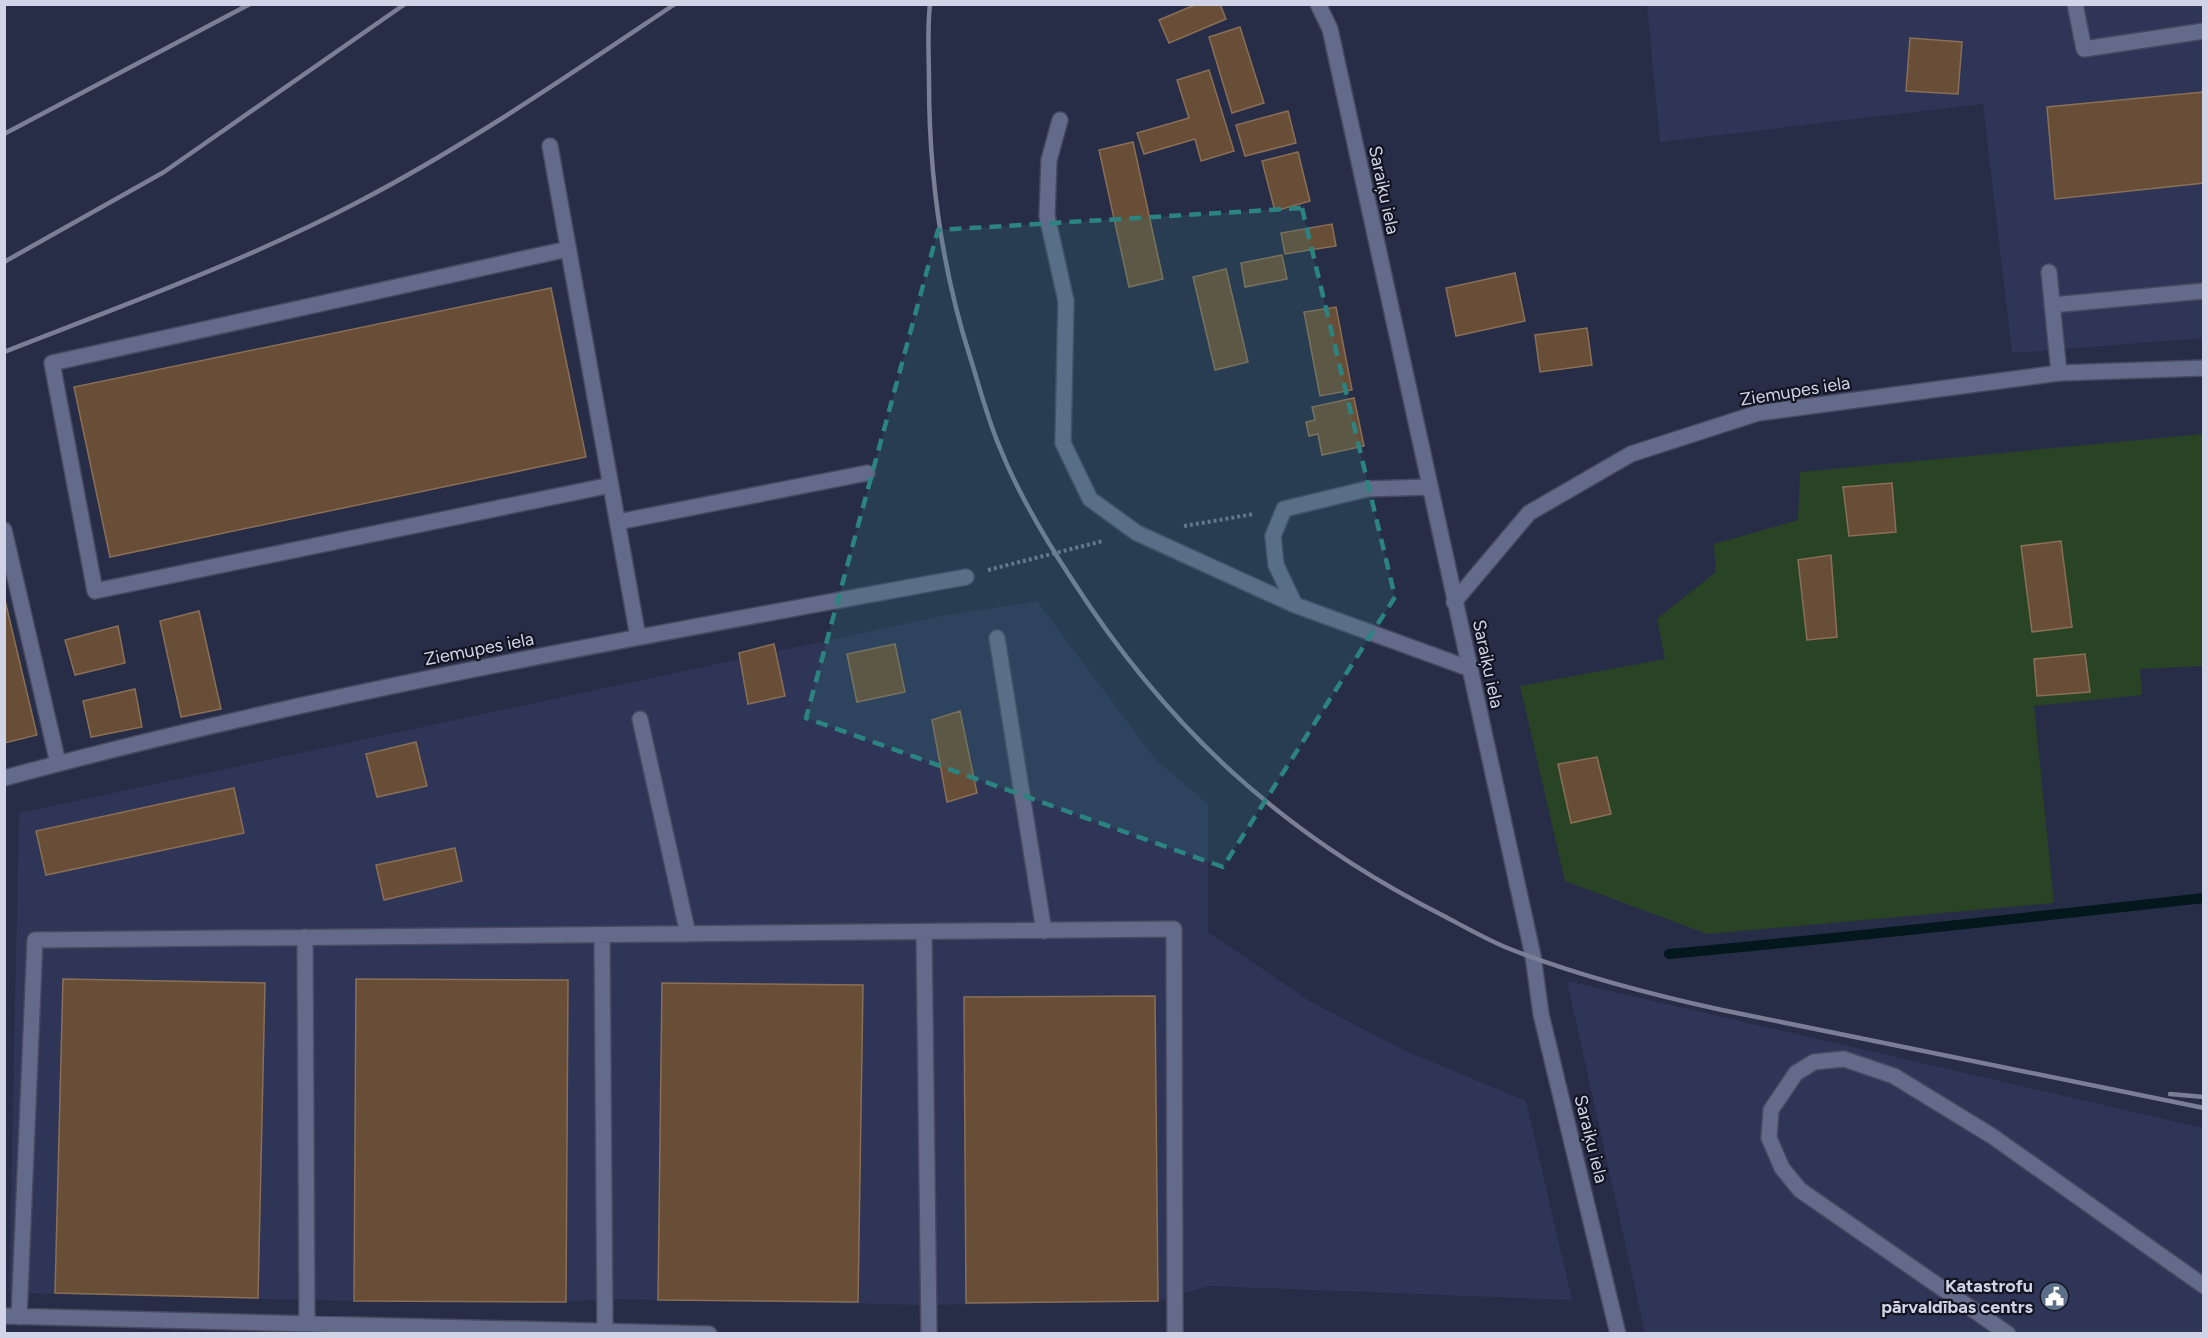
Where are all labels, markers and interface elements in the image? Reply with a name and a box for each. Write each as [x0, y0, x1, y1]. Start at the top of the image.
street label: Saraiķu iela [1364, 144, 1404, 236]
street label: Ziemupes iela [1738, 371, 1852, 411]
street label: Saraiķu iela [1468, 618, 1508, 710]
street label: Ziemupes iela [422, 628, 536, 670]
street label: Saraiķu iela [1569, 1093, 1613, 1185]
place label: Katastrofu pārvaldības centrs [1881, 1275, 2034, 1318]
public building icon: Katastrofu pārvaldības centrs [2038, 1280, 2070, 1312]

